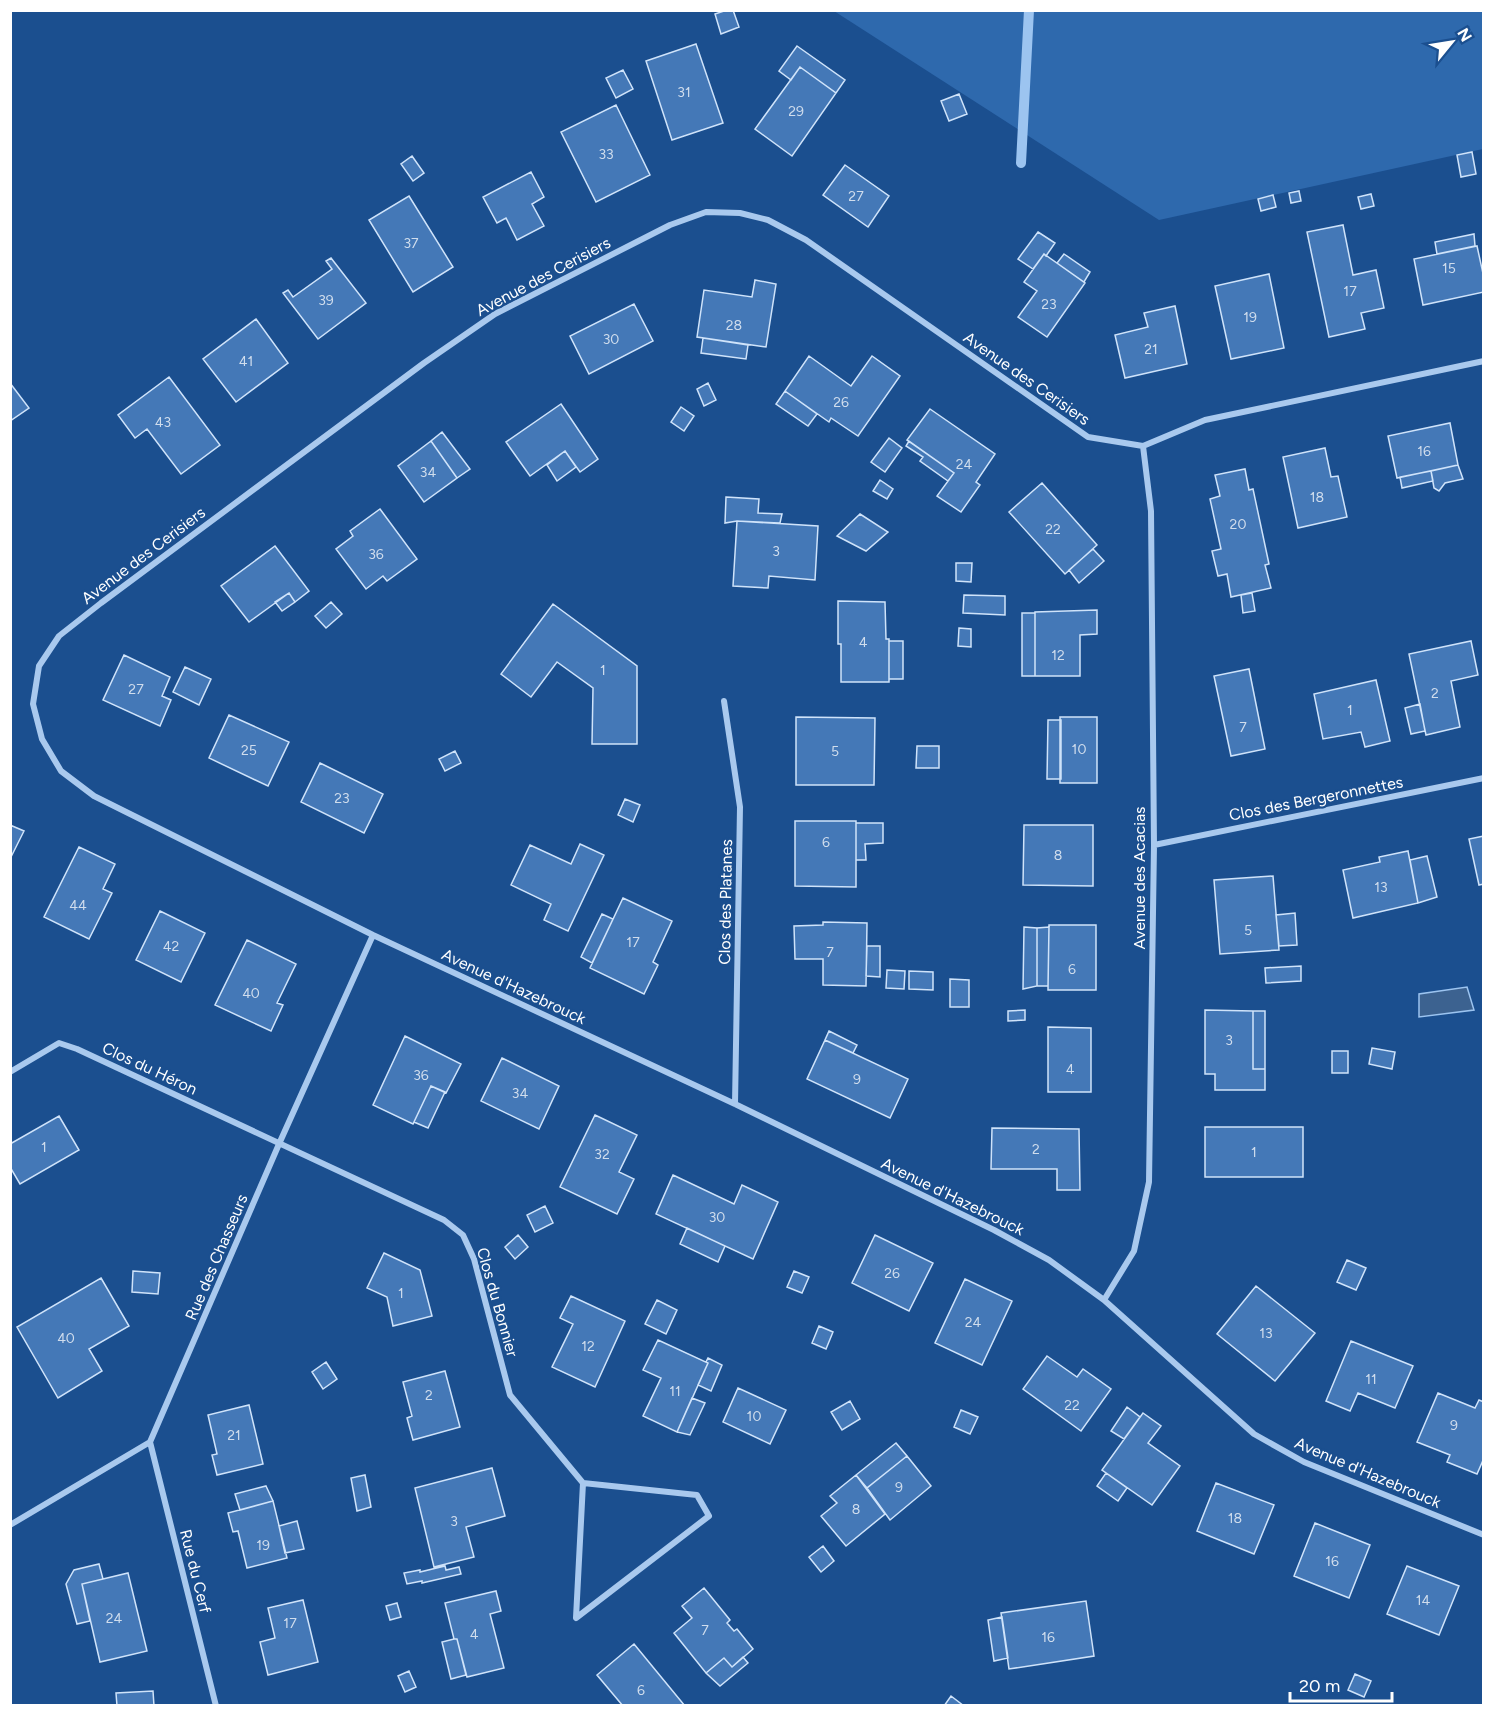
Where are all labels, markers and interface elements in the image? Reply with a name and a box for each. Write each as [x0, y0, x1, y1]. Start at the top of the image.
north arrow [1422, 12, 1482, 72]
text: N [1453, 25, 1476, 45]
house number: 31 [677, 84, 691, 101]
house number: 29 [788, 103, 804, 120]
house number: 33 [598, 146, 614, 163]
house number: 27 [848, 188, 864, 205]
street label: Avenue des Cerisiers [473, 233, 614, 320]
house number: 37 [403, 235, 419, 252]
house number: 15 [1442, 260, 1456, 277]
house number: 17 [1343, 283, 1357, 300]
house number: 39 [318, 292, 334, 309]
house number: 23 [1041, 296, 1057, 313]
house number: 19 [1243, 309, 1257, 326]
house number: 28 [726, 317, 742, 334]
street label: Avenue des Cerisiers [960, 328, 1093, 429]
house number: 30 [603, 331, 619, 348]
house number: 21 [1144, 341, 1158, 358]
house number: 41 [239, 353, 253, 370]
house number: 26 [833, 394, 849, 411]
house number: 43 [155, 414, 171, 431]
house number: 16 [1417, 443, 1431, 460]
house number: 24 [956, 456, 973, 473]
house number: 34 [420, 464, 436, 481]
house number: 18 [1310, 489, 1324, 506]
street label: Avenue des Cerisiers [78, 503, 209, 608]
house number: 20 [1230, 516, 1246, 533]
house number: 22 [1045, 521, 1061, 538]
house number: 3 [772, 543, 780, 560]
house number: 36 [368, 546, 384, 563]
house number: 4 [859, 634, 868, 651]
house number: 12 [1051, 647, 1065, 664]
house number: 1 [600, 662, 606, 679]
house number: 27 [128, 681, 144, 698]
house number: 2 [1431, 685, 1439, 702]
house number: 1 [1347, 702, 1353, 719]
house number: 7 [1239, 719, 1247, 736]
house number: 10 [1072, 741, 1086, 758]
house number: 25 [241, 742, 257, 759]
house number: 5 [831, 743, 839, 760]
street label: Clos des Bergeronnettes [1227, 772, 1405, 825]
house number: 23 [334, 790, 350, 807]
street label: Avenue des Acacias [1130, 806, 1149, 950]
house number: 6 [822, 834, 830, 851]
street label: Clos des Platanes [715, 839, 736, 965]
house number: 8 [1054, 847, 1062, 864]
house number: 13 [1374, 879, 1388, 896]
house number: 44 [69, 897, 87, 914]
house number: 5 [1244, 922, 1252, 939]
house number: 17 [626, 934, 640, 951]
house number: 42 [163, 938, 179, 955]
house number: 7 [826, 944, 834, 961]
street label: Avenue d'Hazebrouck [439, 945, 589, 1028]
house number: 6 [1068, 961, 1076, 978]
house number: 40 [242, 985, 260, 1002]
house number: 3 [1225, 1032, 1233, 1049]
street label: Clos du Héron [99, 1038, 200, 1099]
house number: 4 [1066, 1061, 1075, 1078]
house number: 36 [413, 1067, 429, 1084]
house number: 9 [853, 1071, 861, 1088]
house number: 34 [512, 1085, 528, 1102]
house number: 1 [41, 1139, 47, 1156]
house number: 2 [1032, 1141, 1040, 1158]
house number: 1 [1251, 1144, 1257, 1161]
house number: 32 [594, 1146, 610, 1163]
street label: Avenue d'Hazebrouck [878, 1154, 1028, 1239]
street label: Rue des Chasseurs [181, 1191, 252, 1323]
house number: 30 [709, 1209, 725, 1226]
street label: Clos du Bonnier [473, 1245, 522, 1360]
house number: 26 [884, 1265, 900, 1282]
house number: 1 [398, 1285, 404, 1302]
house number: 24 [965, 1314, 982, 1331]
house number: 13 [1259, 1325, 1273, 1342]
house number: 40 [57, 1330, 75, 1347]
house number: 12 [581, 1338, 595, 1355]
house number: 11 [1365, 1371, 1377, 1388]
house number: 11 [669, 1383, 681, 1400]
house number: 2 [425, 1387, 433, 1404]
house number: 22 [1064, 1397, 1080, 1414]
house number: 10 [747, 1408, 761, 1425]
house number: 9 [1450, 1417, 1458, 1434]
house number: 21 [227, 1427, 241, 1444]
street label: Avenue d'Hazebrouck [1292, 1433, 1444, 1512]
house number: 9 [895, 1479, 903, 1496]
house number: 8 [852, 1501, 860, 1518]
house number: 18 [1228, 1510, 1242, 1527]
house number: 3 [450, 1513, 458, 1530]
street label: Rue du Cerf [176, 1527, 215, 1615]
house number: 19 [256, 1537, 270, 1554]
house number: 16 [1325, 1553, 1339, 1570]
house number: 14 [1416, 1592, 1431, 1609]
house number: 24 [106, 1610, 123, 1627]
house number: 17 [283, 1615, 297, 1632]
house number: 7 [701, 1622, 709, 1639]
house number: 4 [470, 1626, 479, 1643]
house number: 16 [1041, 1629, 1055, 1646]
scale bar [1290, 1665, 1392, 1703]
text: 20 m [1299, 1675, 1340, 1697]
house number: 6 [637, 1682, 645, 1699]

